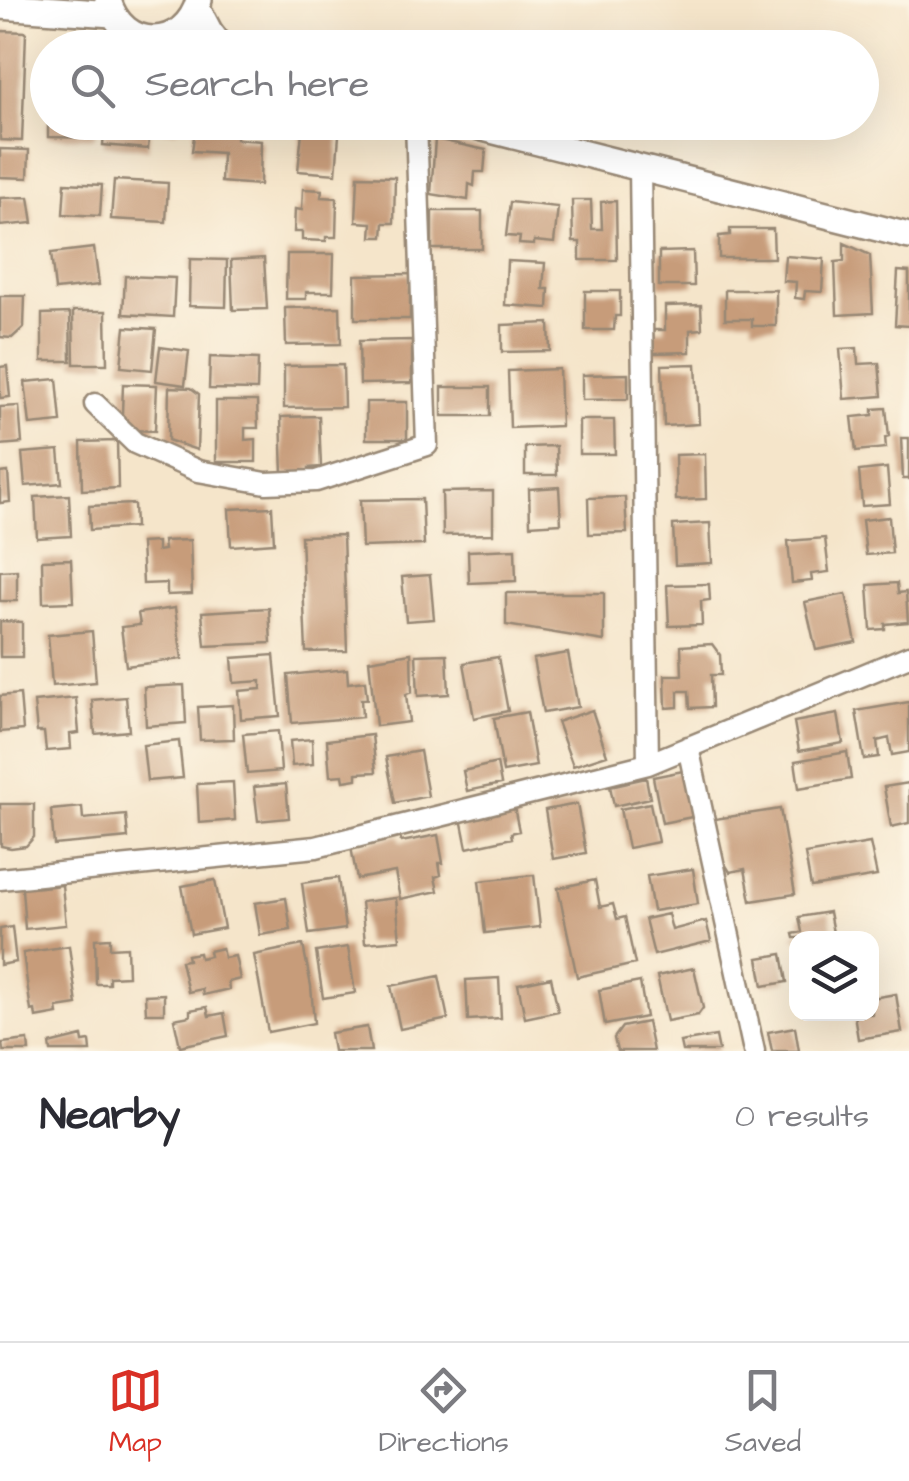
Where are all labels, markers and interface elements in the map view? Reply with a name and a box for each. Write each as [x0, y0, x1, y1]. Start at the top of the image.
search box [30, 30, 879, 140]
icon: search [65, 58, 120, 113]
text: Search here [145, 59, 369, 111]
map controls [789, 931, 879, 1021]
button: layers [789, 931, 879, 1021]
text: Nearby [40, 1087, 180, 1145]
text: 0 results [735, 1094, 869, 1139]
tab: Map [108, 1363, 163, 1462]
tab: Directions [379, 1363, 509, 1462]
tab: Saved [725, 1363, 801, 1462]

